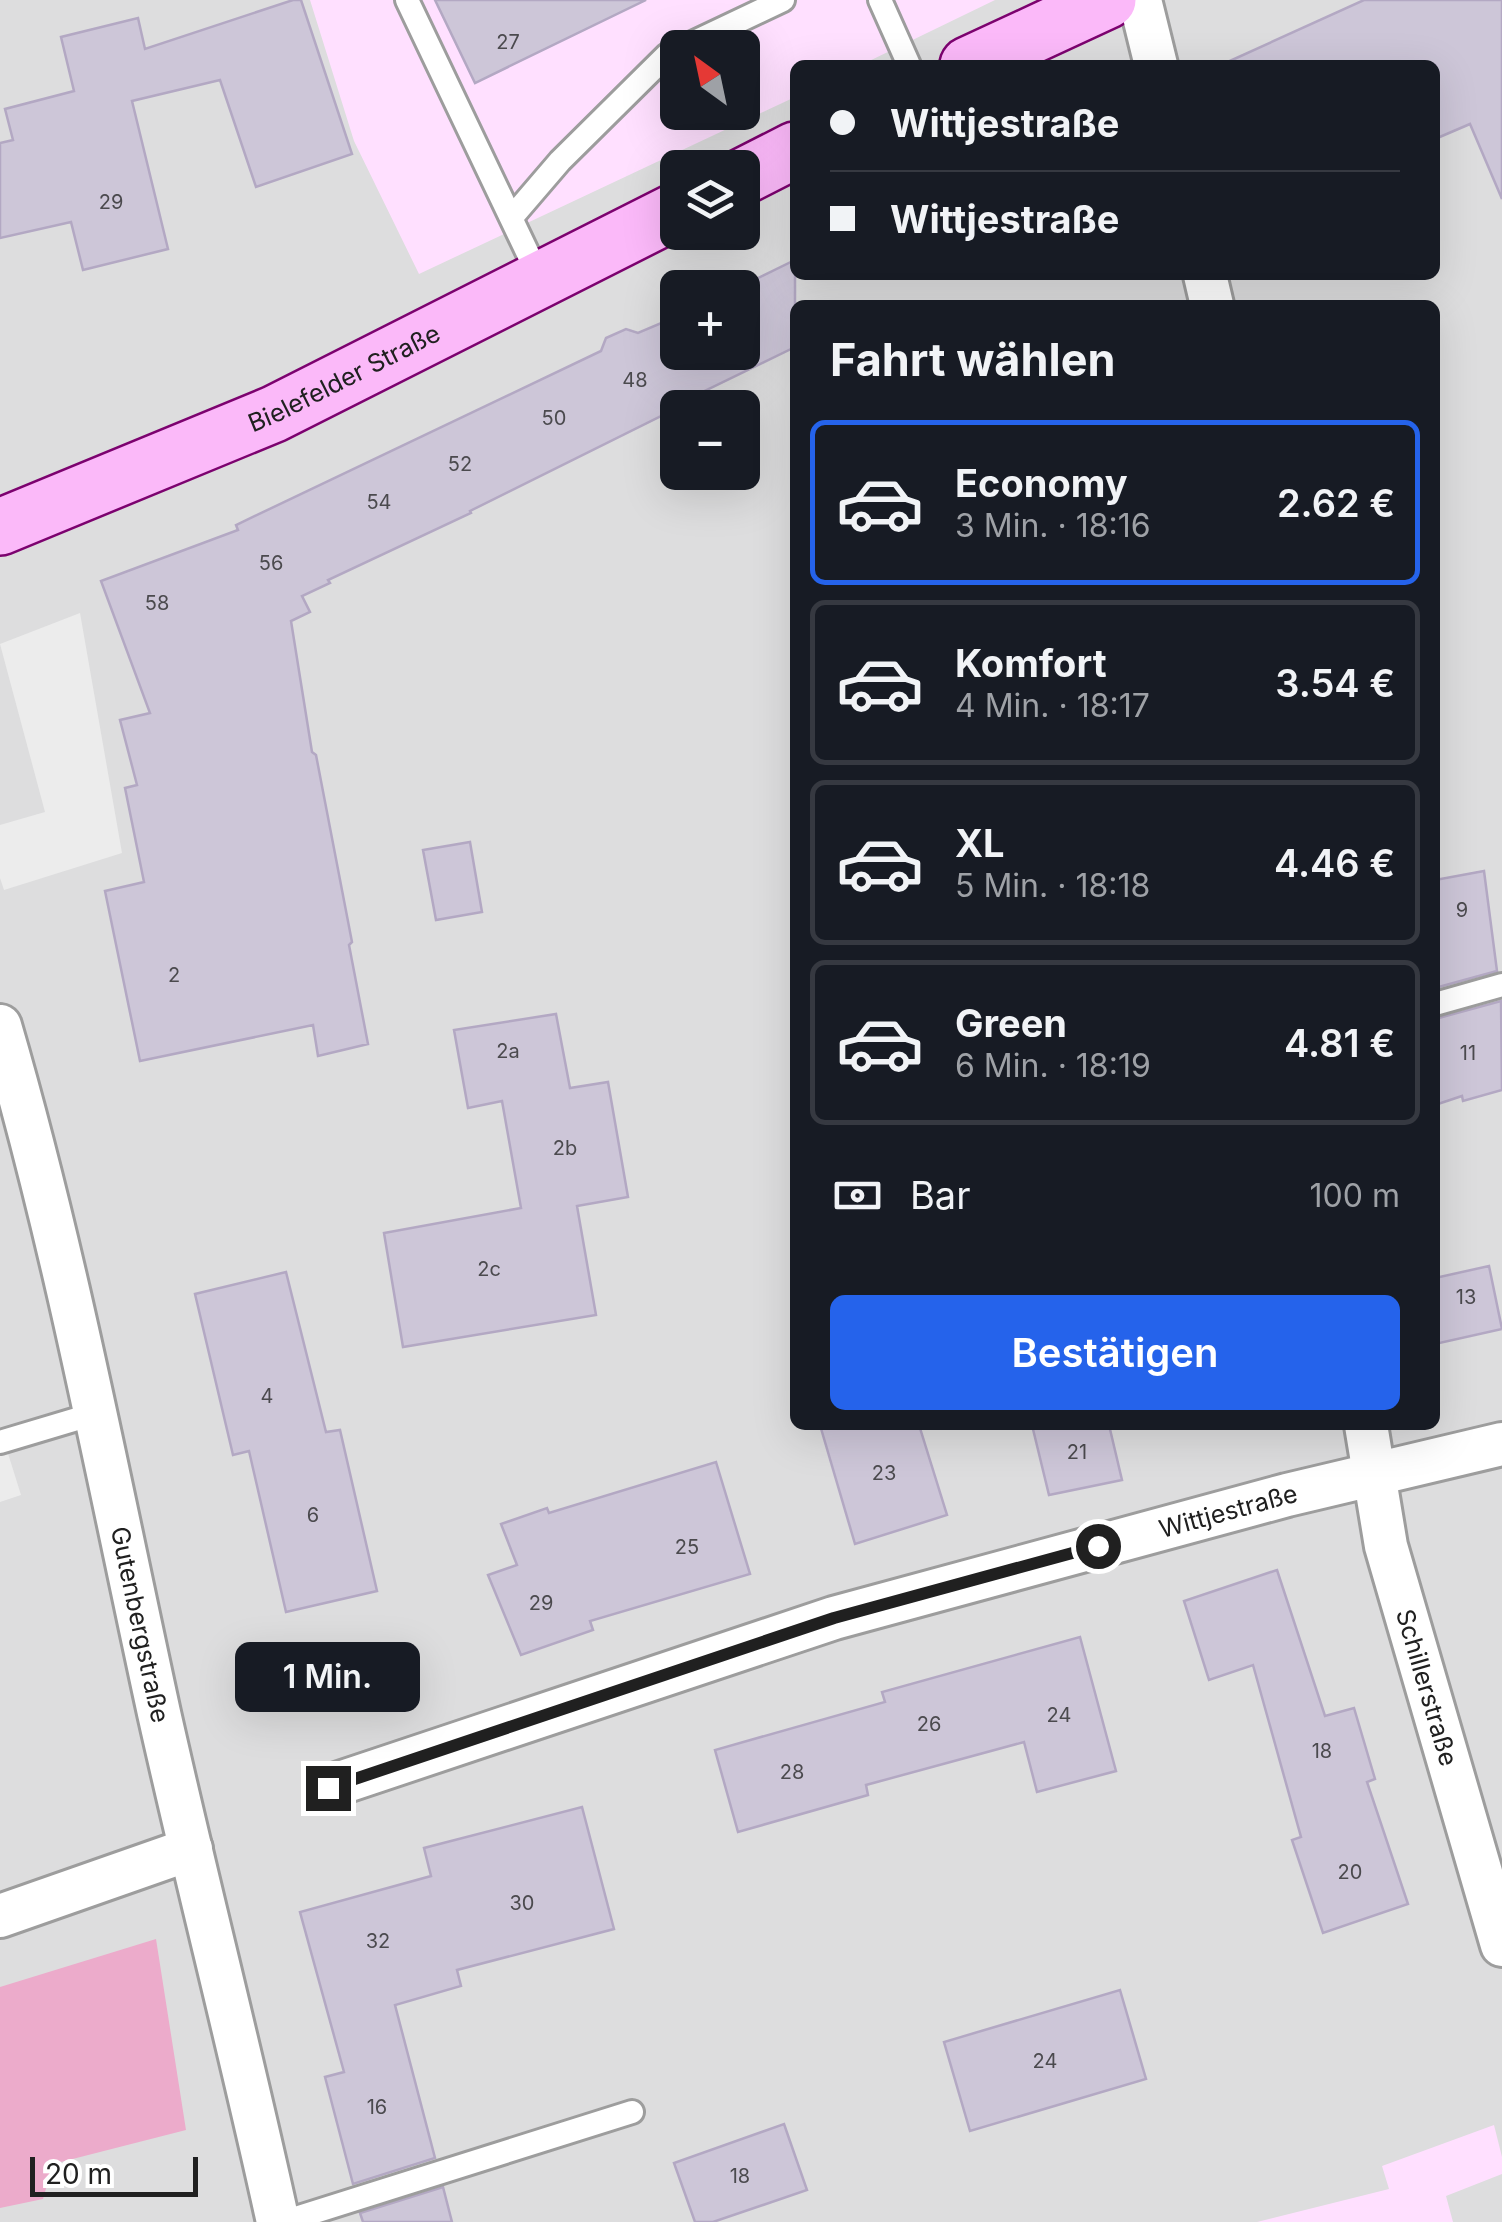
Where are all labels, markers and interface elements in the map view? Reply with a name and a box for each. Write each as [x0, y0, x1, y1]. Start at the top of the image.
house number: 27 [496, 30, 520, 54]
north arrow [660, 30, 760, 130]
map controls [660, 30, 760, 490]
text: Wittjestraße [890, 100, 1119, 146]
button: layers [660, 150, 760, 250]
house number: 29 [99, 190, 123, 214]
text: Wittjestraße [890, 196, 1119, 242]
button: + [660, 270, 760, 370]
street label: Bielefelder Straße [243, 318, 445, 438]
text: Fahrt wählen [830, 332, 1115, 387]
house number: 48 [622, 368, 648, 392]
button: − [660, 390, 760, 490]
house number: 50 [542, 406, 566, 430]
house number: 52 [448, 452, 472, 476]
icon: car [835, 458, 925, 548]
text: Economy [955, 460, 1128, 506]
text: 2.62 € [1277, 480, 1395, 526]
house number: 54 [366, 490, 392, 514]
text: 3 Min. · 18:16 [955, 506, 1151, 545]
house number: 56 [259, 551, 283, 575]
house number: 58 [145, 591, 169, 615]
icon: car [835, 638, 925, 728]
text: Komfort [955, 640, 1107, 686]
text: 3.54 € [1275, 660, 1395, 706]
text: 4 Min. · 18:17 [955, 686, 1150, 725]
icon: car [835, 818, 925, 908]
text: XL [955, 820, 1005, 866]
text: 4.46 € [1274, 840, 1395, 886]
text: 5 Min. · 18:18 [955, 866, 1150, 905]
house number: 9 [1456, 898, 1468, 922]
house number: 2 [168, 963, 180, 987]
icon: car [835, 998, 925, 1088]
text: Green [955, 1000, 1067, 1046]
text: 4.81 € [1284, 1020, 1395, 1066]
house number: 2a [496, 1039, 520, 1063]
house number: 11 [1460, 1041, 1476, 1065]
text: 6 Min. · 18:19 [955, 1046, 1151, 1085]
house number: 2b [553, 1136, 577, 1160]
icon: cash [830, 1168, 885, 1223]
text: Bar [910, 1172, 971, 1218]
text: 100 m [1310, 1176, 1400, 1215]
house number: 2c [477, 1257, 501, 1281]
house number: 13 [1456, 1285, 1476, 1309]
button: Bestätigen [830, 1295, 1400, 1410]
house number: 4 [261, 1384, 273, 1408]
house number: 21 [1067, 1440, 1087, 1464]
house number: 23 [872, 1461, 896, 1485]
street label: Wittjestraße [1156, 1478, 1300, 1544]
house number: 6 [307, 1503, 319, 1527]
street label: Gutenbergstraße [105, 1524, 176, 1726]
route start [1076, 1524, 1121, 1569]
house number: 25 [675, 1535, 699, 1559]
house number: 29 [529, 1591, 553, 1615]
street label: Schillerstraße [1390, 1605, 1464, 1770]
callout: 1 Min. [235, 1643, 420, 1713]
text: 1 Min. [283, 1657, 372, 1696]
house number: 24 [1047, 1703, 1071, 1727]
house number: 26 [917, 1712, 941, 1736]
house number: 18 [1312, 1739, 1332, 1763]
house number: 28 [780, 1760, 804, 1784]
route end [306, 1766, 351, 1811]
house number: 20 [1338, 1860, 1362, 1884]
house number: 30 [510, 1891, 534, 1915]
house number: 32 [366, 1929, 390, 1953]
house number: 24 [1033, 2049, 1057, 2073]
house number: 16 [367, 2095, 387, 2119]
scale bar [30, 2152, 198, 2196]
text: 20 m [45, 2157, 112, 2191]
house number: 18 [730, 2164, 750, 2188]

